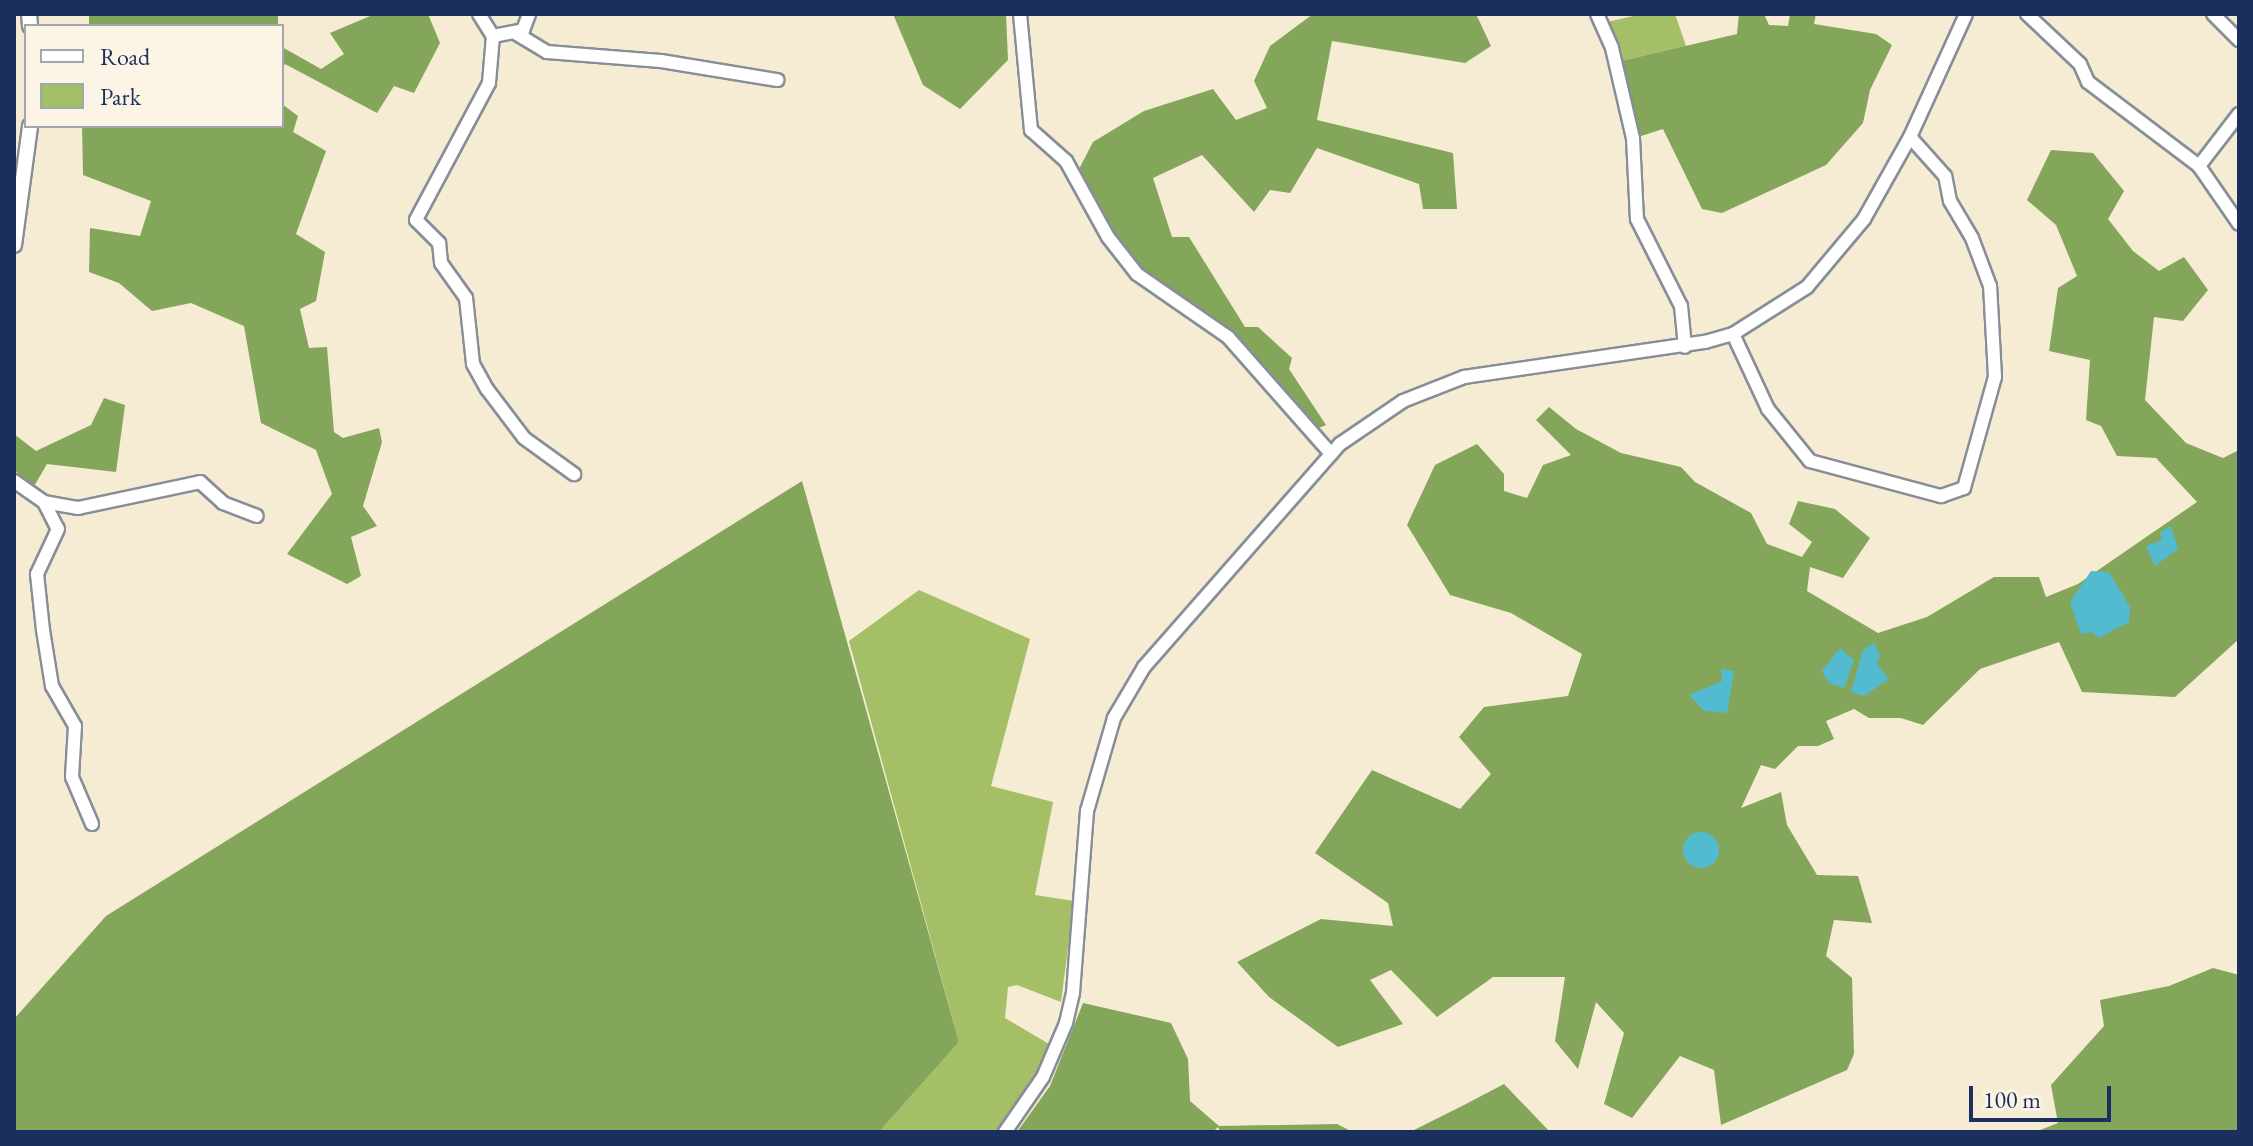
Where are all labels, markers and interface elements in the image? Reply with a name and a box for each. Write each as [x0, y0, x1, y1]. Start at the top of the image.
legend [24, 24, 284, 128]
text: Road [100, 41, 150, 72]
text: Park [100, 81, 141, 112]
scale bar [1973, 1070, 2115, 1120]
text: 100 m [1983, 1084, 2041, 1115]

